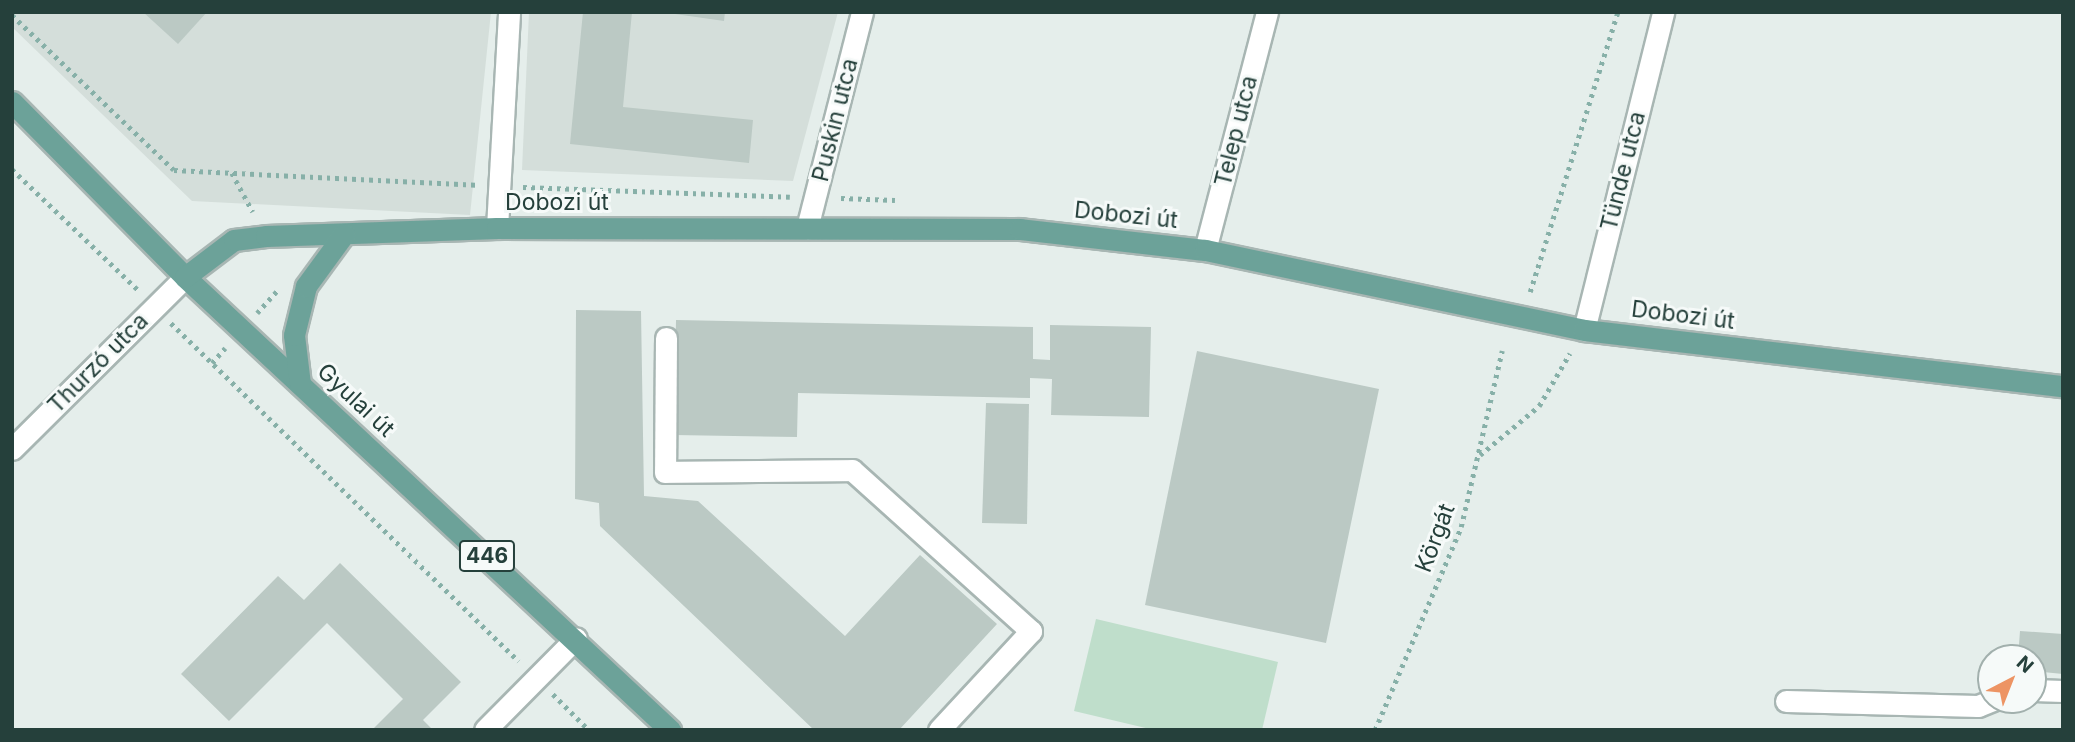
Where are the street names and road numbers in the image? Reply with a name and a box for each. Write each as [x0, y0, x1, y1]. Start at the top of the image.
street label: Puskin utca [806, 56, 864, 184]
street label: Telep utca [1209, 73, 1263, 189]
street label: Tünde utca [1595, 108, 1651, 234]
street label: Dobozi út [505, 188, 609, 216]
street label: Dobozi út [1073, 196, 1179, 234]
street label: Dobozi út [1630, 295, 1736, 335]
street label: Thurzó utca [42, 307, 154, 419]
street label: Gyulai út [312, 357, 400, 443]
street label: Körgát [1409, 500, 1461, 576]
road number: 446 [457, 538, 517, 574]

